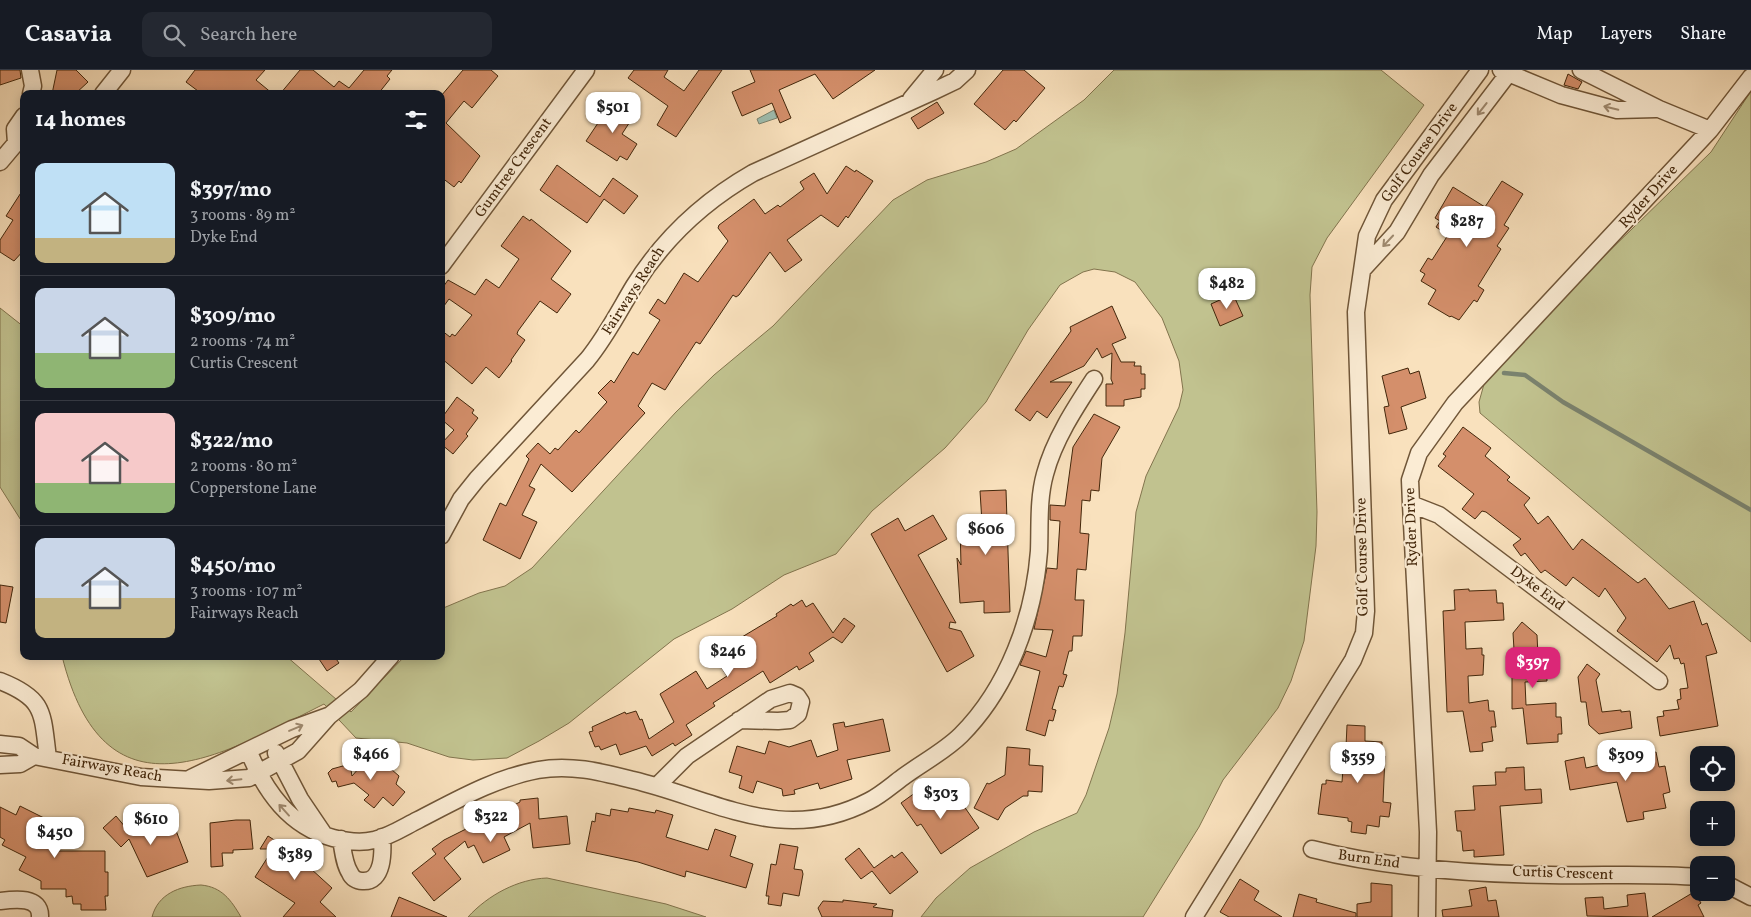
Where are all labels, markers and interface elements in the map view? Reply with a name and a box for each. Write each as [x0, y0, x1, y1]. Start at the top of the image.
search box [142, 12, 492, 57]
text: Casavia [25, 18, 112, 52]
icon: search [160, 21, 188, 49]
text: Search here [200, 22, 297, 48]
text: Map [1536, 22, 1572, 47]
text: Layers [1600, 22, 1652, 47]
text: Share [1680, 22, 1726, 47]
pin: $501 [583, 92, 643, 134]
text: $501 [597, 97, 629, 119]
street label: Golf Course Drive [1377, 99, 1463, 207]
one-way arrow [1477, 102, 1487, 116]
one-way arrow [1603, 103, 1619, 112]
text: 14 homes [35, 106, 126, 135]
icon: filters [402, 106, 430, 134]
street label: Gumtree Crescent [470, 114, 558, 222]
street label: Ryder Drive [1615, 161, 1683, 233]
text: $397/mo [190, 176, 271, 205]
icon: home [75, 183, 135, 243]
text: 3 rooms · 89 m² [190, 205, 295, 227]
pin: $287 [1437, 206, 1497, 248]
text: $287 [1450, 211, 1484, 233]
text: Dyke End [190, 227, 258, 249]
one-way arrow [1382, 235, 1394, 248]
street label: Fairways Reach [597, 243, 671, 339]
pin: $482 [1197, 268, 1257, 310]
text: $482 [1209, 273, 1245, 295]
text: $309/mo [190, 302, 276, 331]
icon: home [75, 308, 135, 368]
text: 2 rooms · 74 m² [190, 331, 295, 353]
text: Curtis Crescent [190, 353, 298, 375]
text: $322/mo [190, 427, 273, 456]
icon: home [75, 433, 135, 493]
text: 2 rooms · 80 m² [190, 456, 297, 478]
text: Copperstone Lane [190, 478, 317, 500]
street label: Ryder Drive [1400, 487, 1424, 567]
street label: Golf Course Drive [1351, 498, 1375, 616]
pin: $606 [956, 514, 1016, 556]
text: $606 [968, 519, 1004, 541]
text: $450/mo [190, 552, 276, 581]
icon: home [75, 558, 135, 618]
street label: Dyke End [1505, 561, 1569, 617]
text: 3 rooms · 107 m² [190, 581, 303, 603]
text: Fairways Reach [190, 603, 299, 625]
pin: $246 [698, 636, 758, 678]
text: $246 [710, 641, 746, 663]
pin: $397 [1503, 646, 1563, 689]
text: $397 [1516, 652, 1550, 674]
one-way arrow [288, 723, 303, 732]
pin: $466 [341, 738, 401, 781]
pin: $309 [1596, 740, 1656, 782]
pin: $359 [1328, 742, 1388, 784]
text: $466 [353, 744, 389, 766]
text: $309 [1608, 745, 1644, 767]
map controls [1690, 746, 1735, 901]
button: locate [1690, 746, 1735, 791]
text: $359 [1341, 747, 1375, 769]
street label: Fairways Reach [60, 750, 164, 788]
one-way arrow [226, 775, 242, 785]
pin: $303 [911, 778, 971, 820]
text: $303 [924, 783, 958, 805]
pin: $322 [461, 800, 521, 843]
button: + [1690, 801, 1735, 846]
one-way arrow [278, 803, 289, 816]
pin: $610 [121, 804, 181, 846]
text: $322 [474, 806, 508, 828]
text: $610 [134, 809, 168, 831]
pin: $450 [25, 816, 85, 859]
text: $450 [37, 822, 73, 844]
pin: $389 [265, 838, 325, 881]
text: $389 [278, 844, 312, 866]
street label: Burn End [1337, 845, 1401, 875]
button: − [1690, 856, 1735, 901]
street label: Curtis Crescent [1512, 862, 1614, 886]

